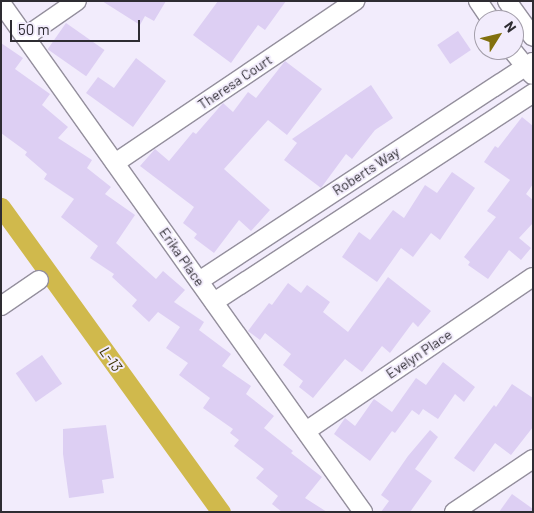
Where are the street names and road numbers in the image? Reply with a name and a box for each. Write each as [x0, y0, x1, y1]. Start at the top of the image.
street label: Theresa Court [195, 51, 275, 113]
street label: Roberts Way [329, 143, 403, 199]
street label: Erika Place [156, 225, 208, 289]
street label: Evelyn Place [383, 326, 455, 382]

